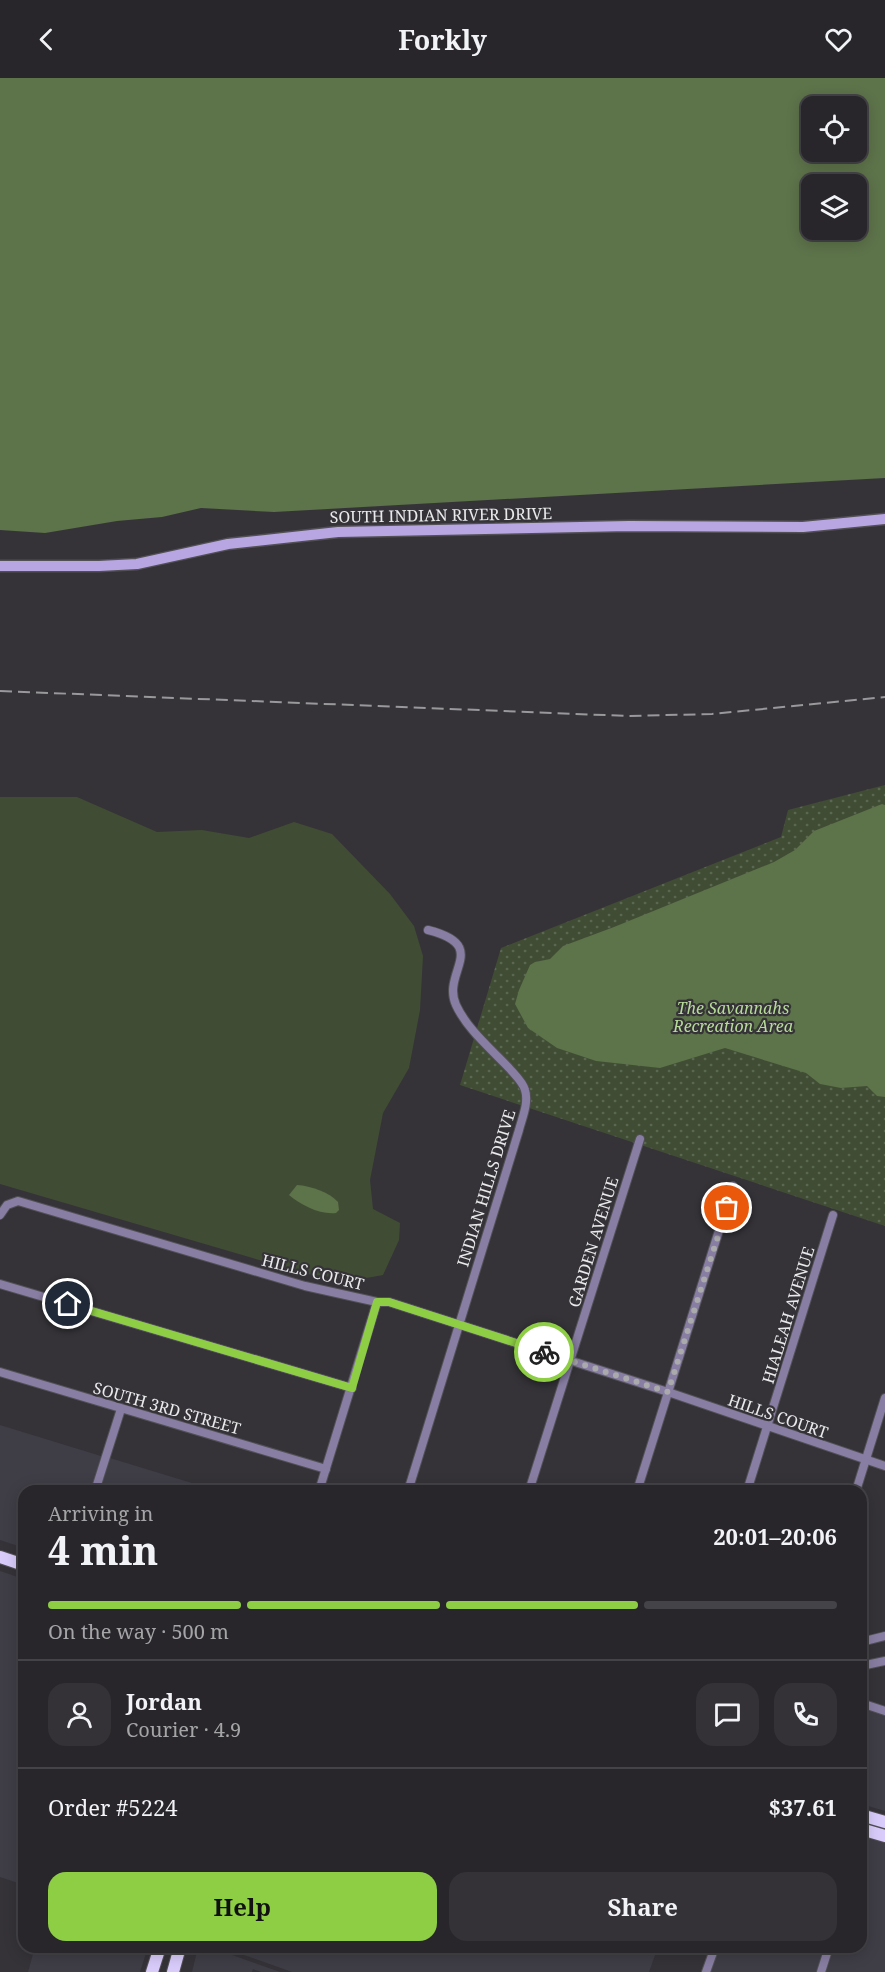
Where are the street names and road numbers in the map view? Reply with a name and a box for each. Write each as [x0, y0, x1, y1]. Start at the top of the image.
street label: SOUTH INDIAN RIVER DRIVE [330, 502, 552, 528]
street label: INDIAN HILLS DRIVE [452, 1107, 520, 1269]
street label: GARDEN AVENUE [563, 1174, 623, 1310]
street label: HIALEAH AVENUE [757, 1244, 819, 1386]
street label: HILLS COURT [260, 1249, 367, 1295]
street label: SOUTH 3RD STREET [91, 1376, 243, 1440]
street label: HILLS COURT [725, 1389, 831, 1443]

